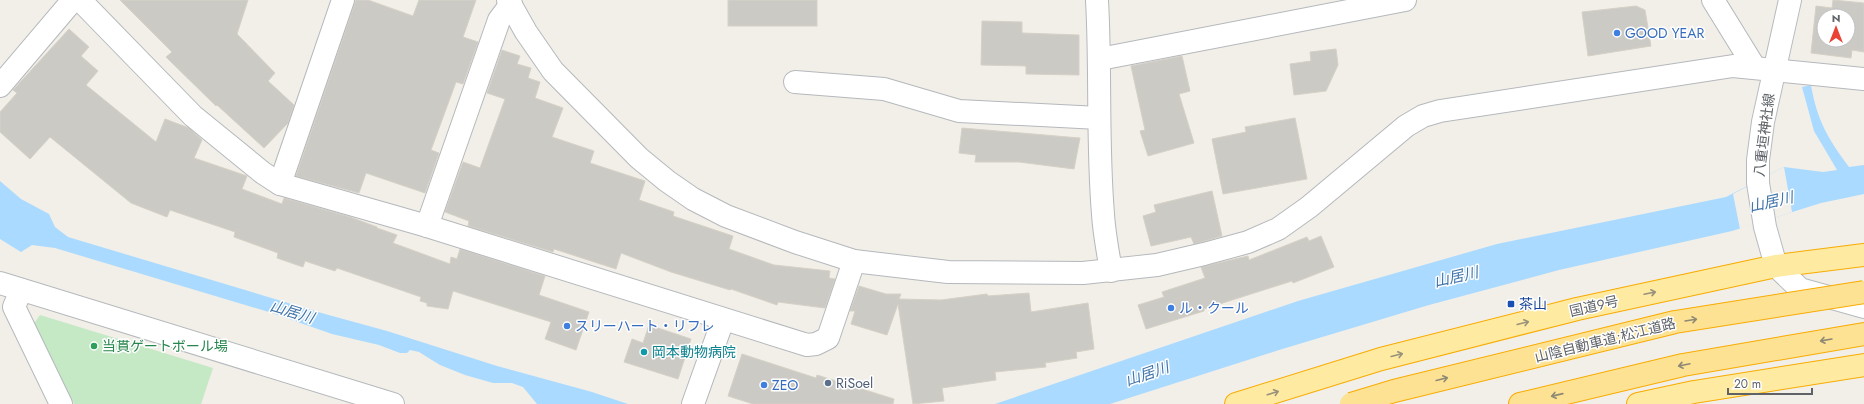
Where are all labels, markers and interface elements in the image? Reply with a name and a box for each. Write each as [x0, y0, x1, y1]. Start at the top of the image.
north arrow [1816, 8, 1856, 48]
text: N [1832, 10, 1840, 26]
place label: GOOD YEAR [1625, 23, 1704, 43]
marker: GOOD YEAR [1612, 28, 1622, 38]
street label: 八重垣神社線 [1749, 92, 1779, 178]
water label: 山居川 [1747, 186, 1797, 218]
water label: 山居川 [1432, 261, 1482, 293]
one-way arrow [1643, 289, 1656, 297]
street label: 国道9号 [1567, 291, 1621, 321]
place label: 茶山 [1519, 294, 1547, 314]
water label: 山居川 [267, 295, 319, 330]
place label: ル・クール [1179, 298, 1249, 318]
marker: 茶山 [1506, 299, 1516, 309]
marker: ル・クール [1166, 303, 1176, 313]
street label: 山陰自動車道;松江道路 [1532, 313, 1678, 367]
place label: スリーハート・リフレ [575, 316, 715, 336]
one-way arrow [1684, 316, 1697, 324]
one-way arrow [1517, 318, 1530, 326]
marker: スリーハート・リフレ [562, 321, 572, 331]
place label: 当貫ゲートボール場 [102, 336, 228, 356]
one-way arrow [1819, 337, 1832, 345]
marker: 当貫ゲートボール場 [89, 341, 99, 351]
place label: 岡本動物病院 [652, 342, 736, 362]
marker: 岡本動物病院 [639, 347, 649, 357]
one-way arrow [1391, 351, 1404, 358]
water label: 山居川 [1122, 356, 1174, 392]
one-way arrow [1678, 361, 1691, 369]
scale bar [1728, 370, 1812, 396]
place label: RiSoel [836, 373, 873, 393]
place label: ZEO [772, 375, 798, 395]
one-way arrow [1435, 375, 1448, 382]
text: 20 m [1734, 375, 1761, 393]
marker: RiSoel [823, 378, 833, 388]
marker: ZEO [759, 380, 769, 390]
one-way arrow [1267, 388, 1279, 396]
one-way arrow [1551, 392, 1564, 400]

